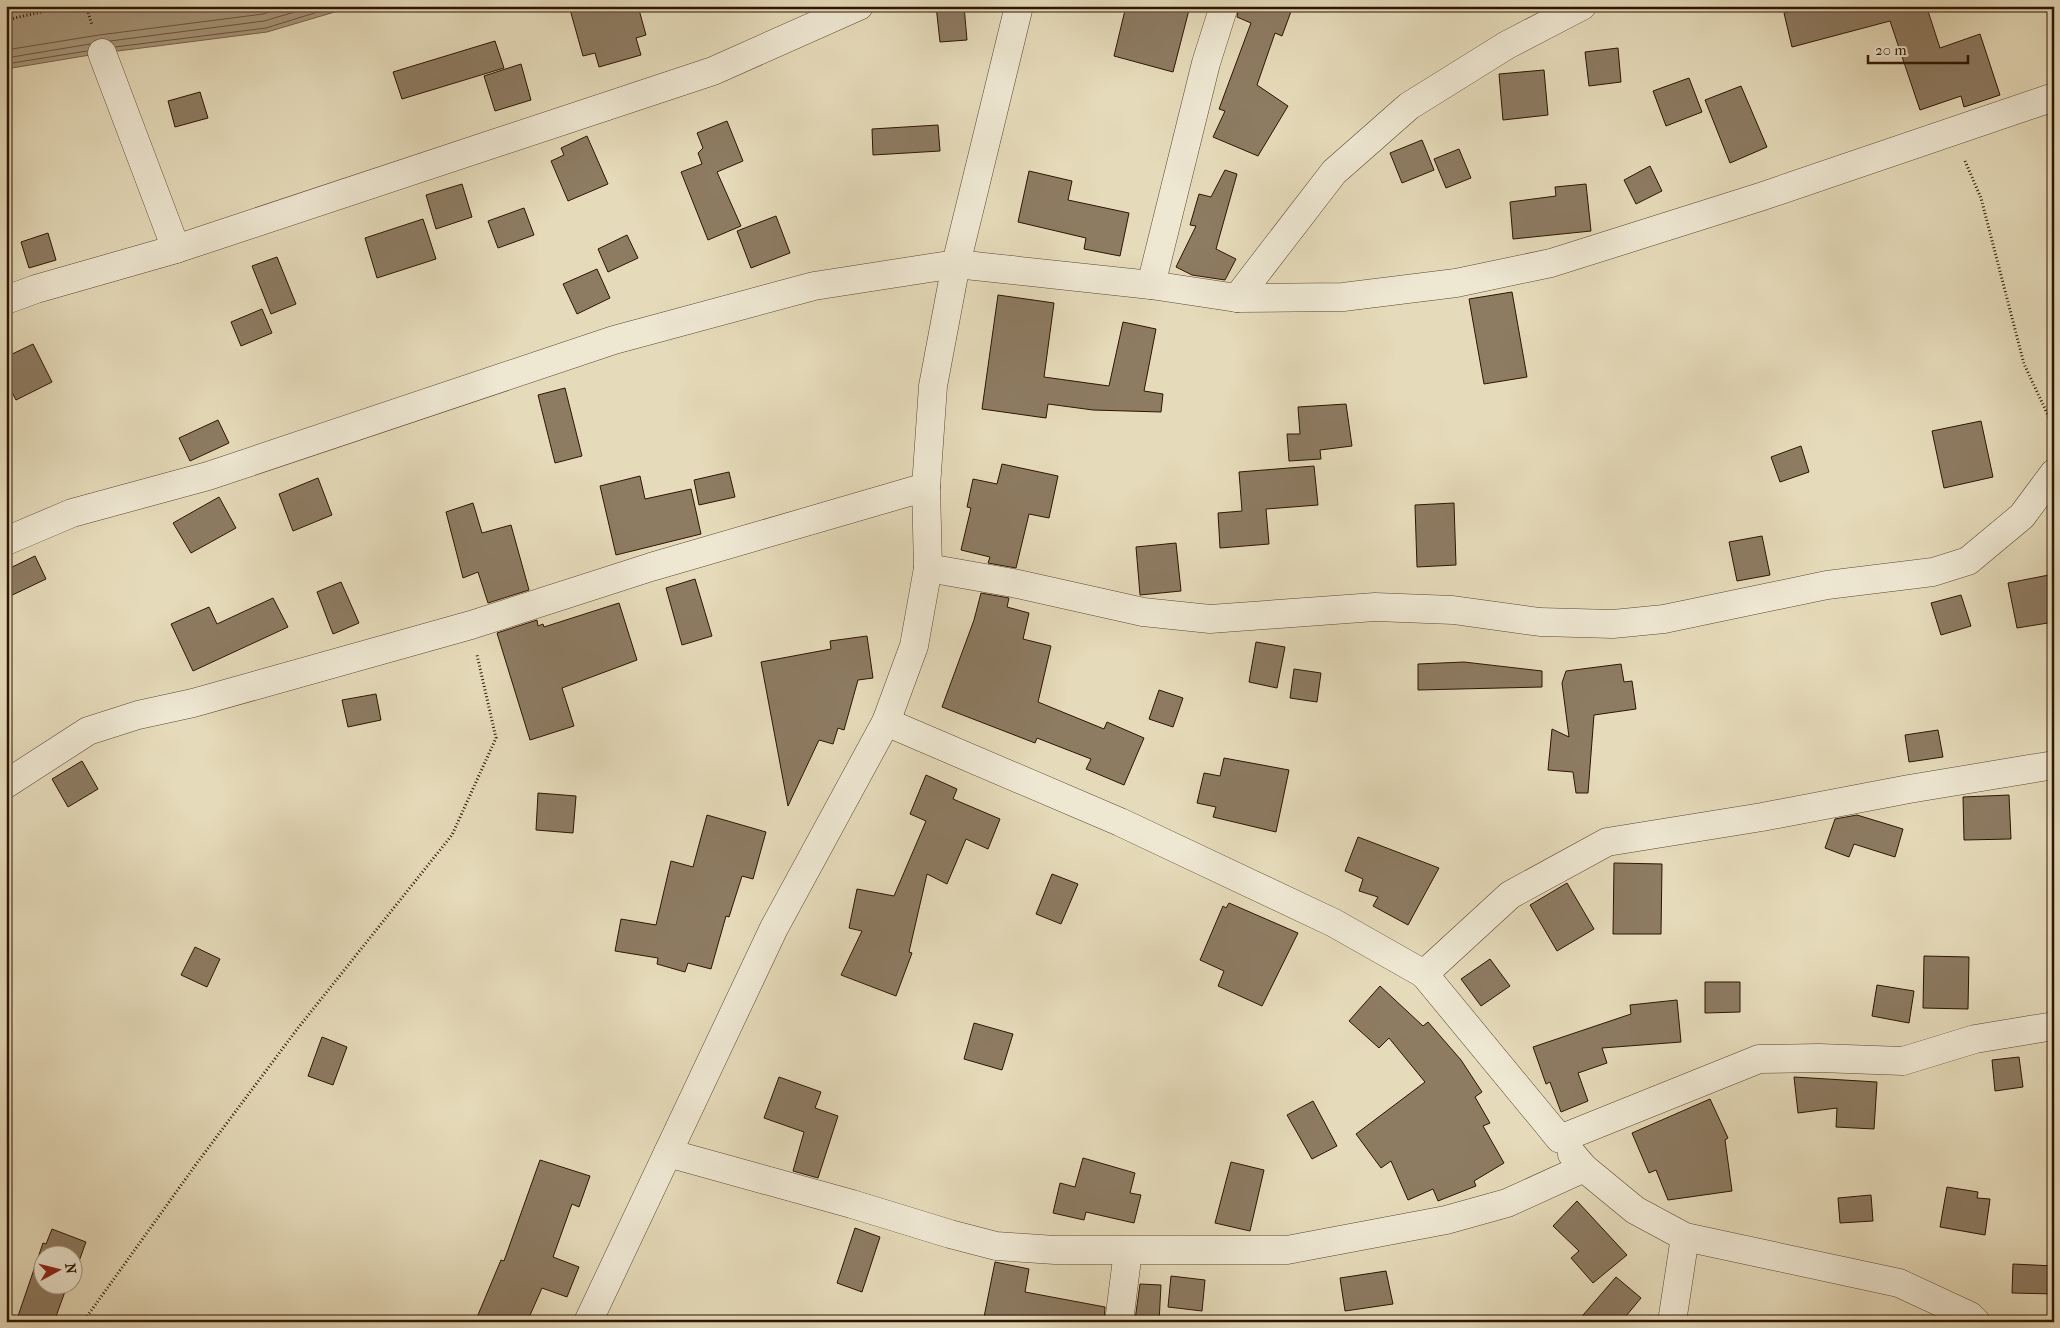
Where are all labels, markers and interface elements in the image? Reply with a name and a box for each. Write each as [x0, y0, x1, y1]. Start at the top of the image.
scale bar [1868, 32, 1968, 64]
text: 20 m [1875, 41, 1907, 59]
north arrow [32, 1246, 82, 1296]
text: N [61, 1262, 80, 1275]

